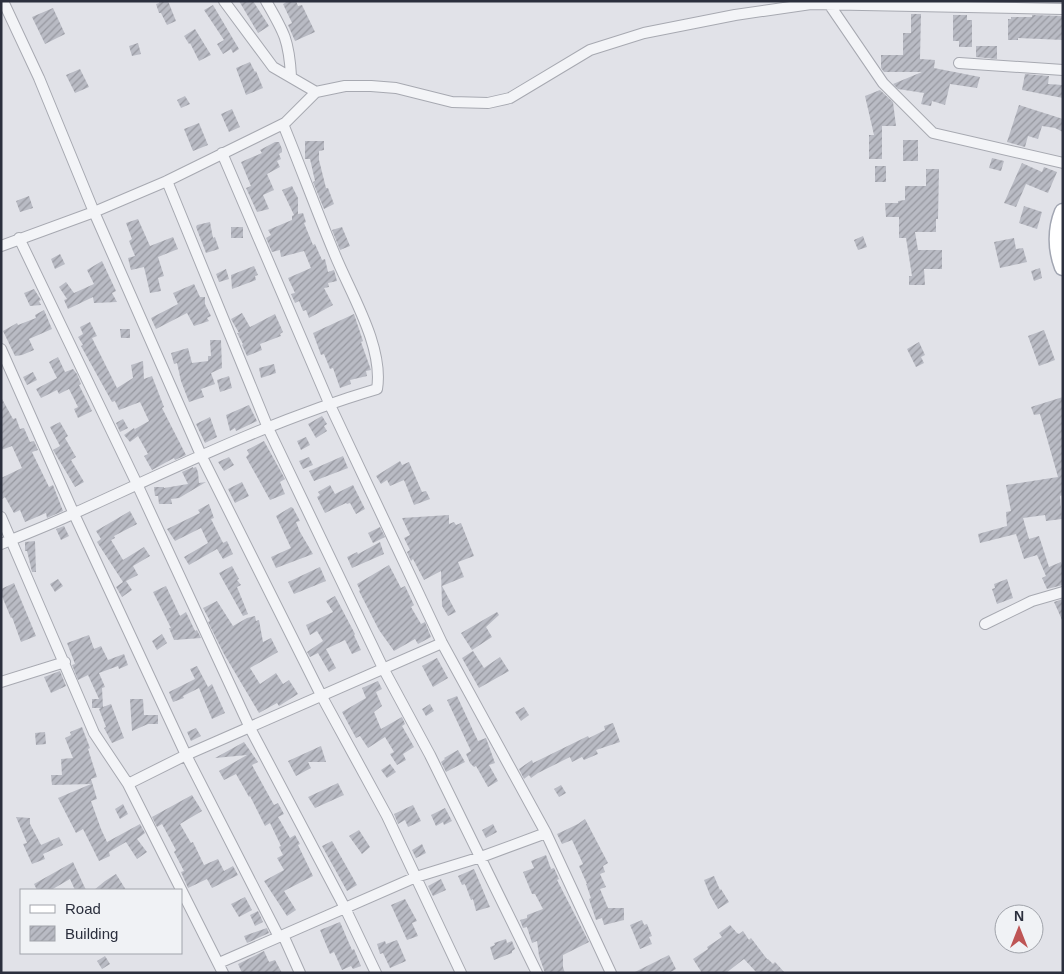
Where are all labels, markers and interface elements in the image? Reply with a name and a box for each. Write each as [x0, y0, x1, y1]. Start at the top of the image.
legend [20, 889, 182, 954]
text: Road [65, 900, 101, 917]
north arrow [994, 904, 1044, 954]
text: N [1014, 908, 1024, 924]
text: Building [65, 925, 118, 942]

